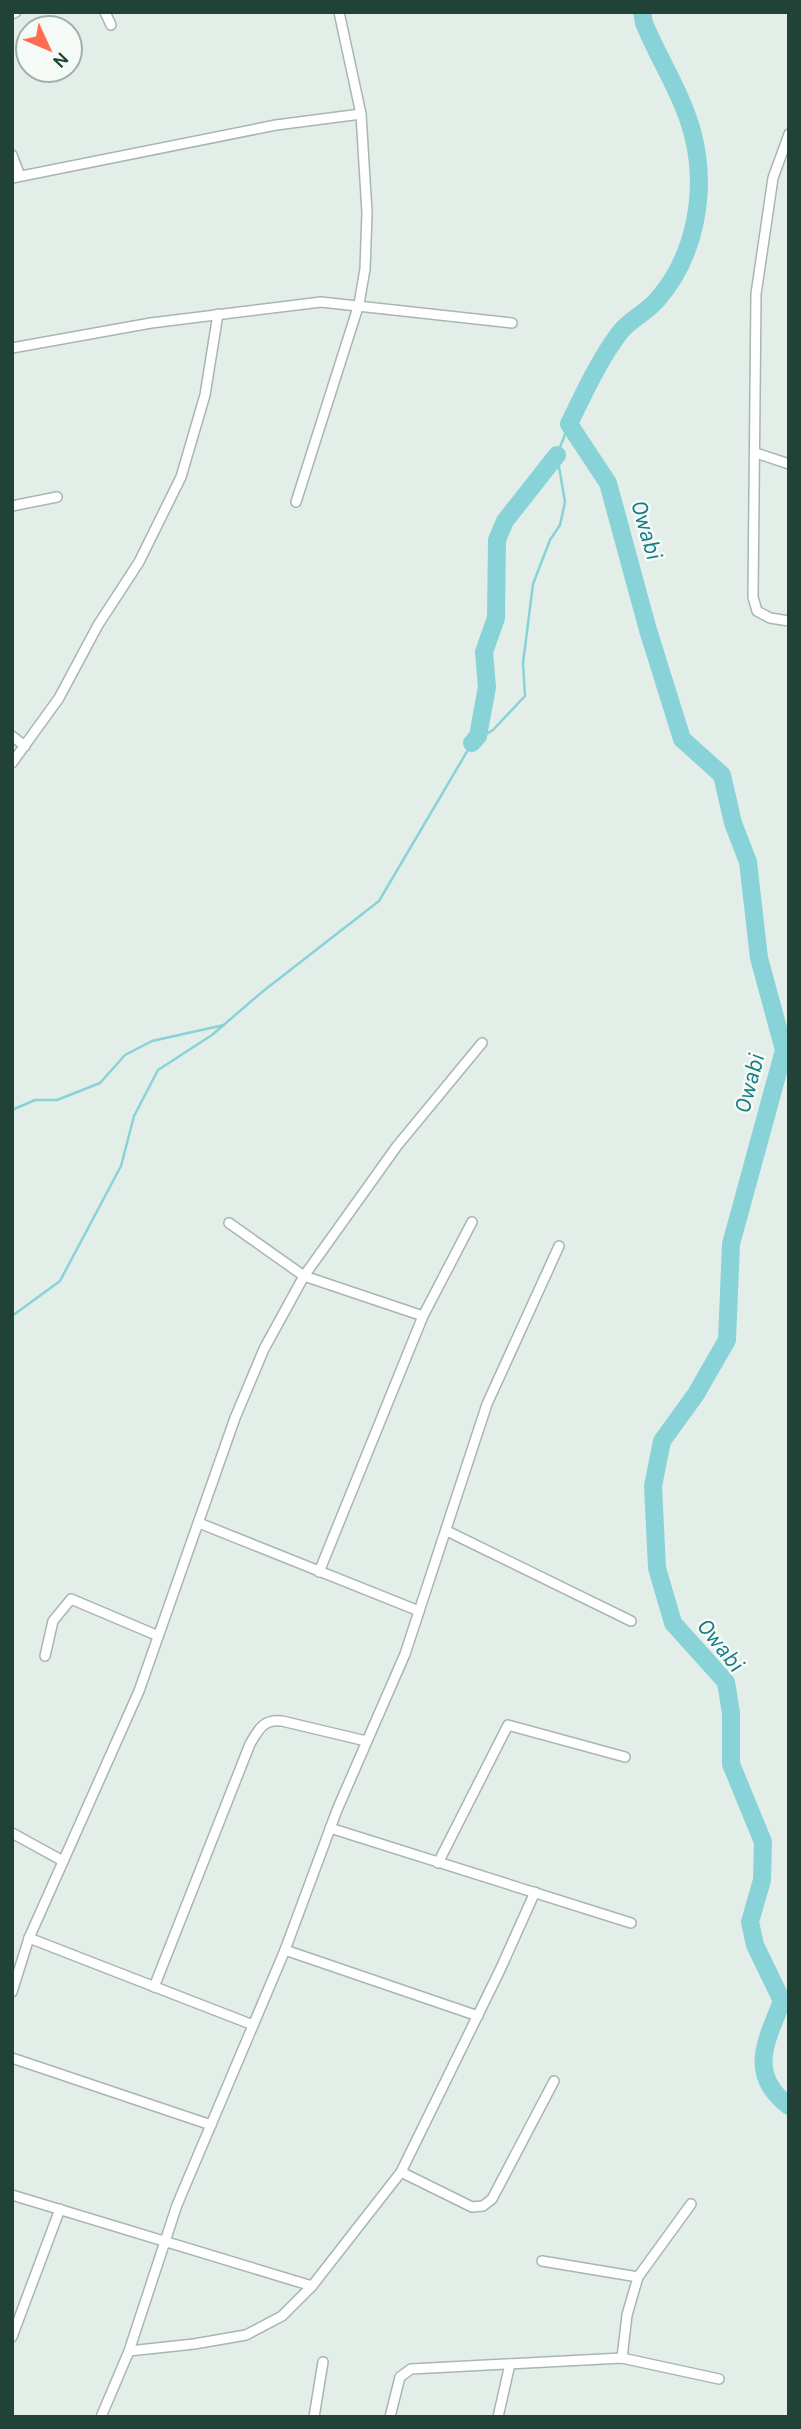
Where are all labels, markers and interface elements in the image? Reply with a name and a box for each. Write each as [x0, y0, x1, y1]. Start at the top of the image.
north arrow [14, 14, 84, 84]
text: N [48, 48, 73, 73]
water label: Owabi [625, 497, 669, 563]
water label: Owabi [728, 1050, 770, 1116]
water label: Owabi [691, 1612, 751, 1678]

